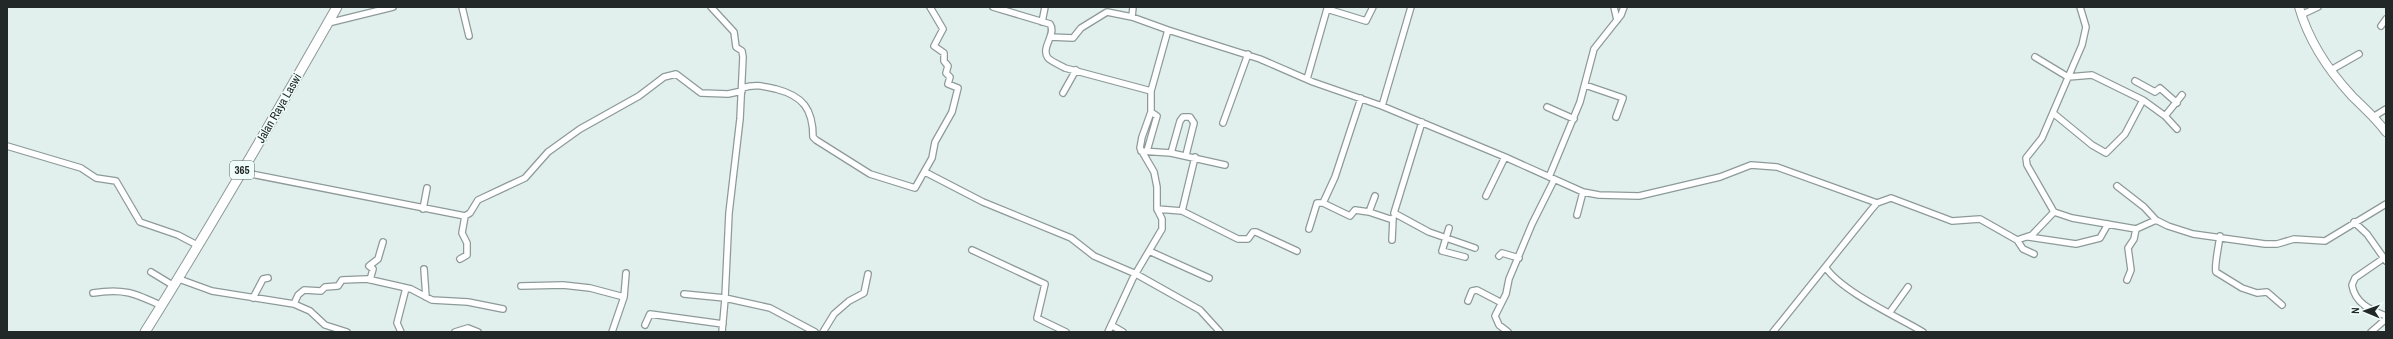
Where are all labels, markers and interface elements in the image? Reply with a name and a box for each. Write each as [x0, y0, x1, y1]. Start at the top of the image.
street label: Jalan Raya Laswi [253, 70, 305, 146]
road number: 365 [230, 161, 254, 179]
north arrow [2345, 291, 2385, 331]
text: N [2348, 307, 2362, 314]

